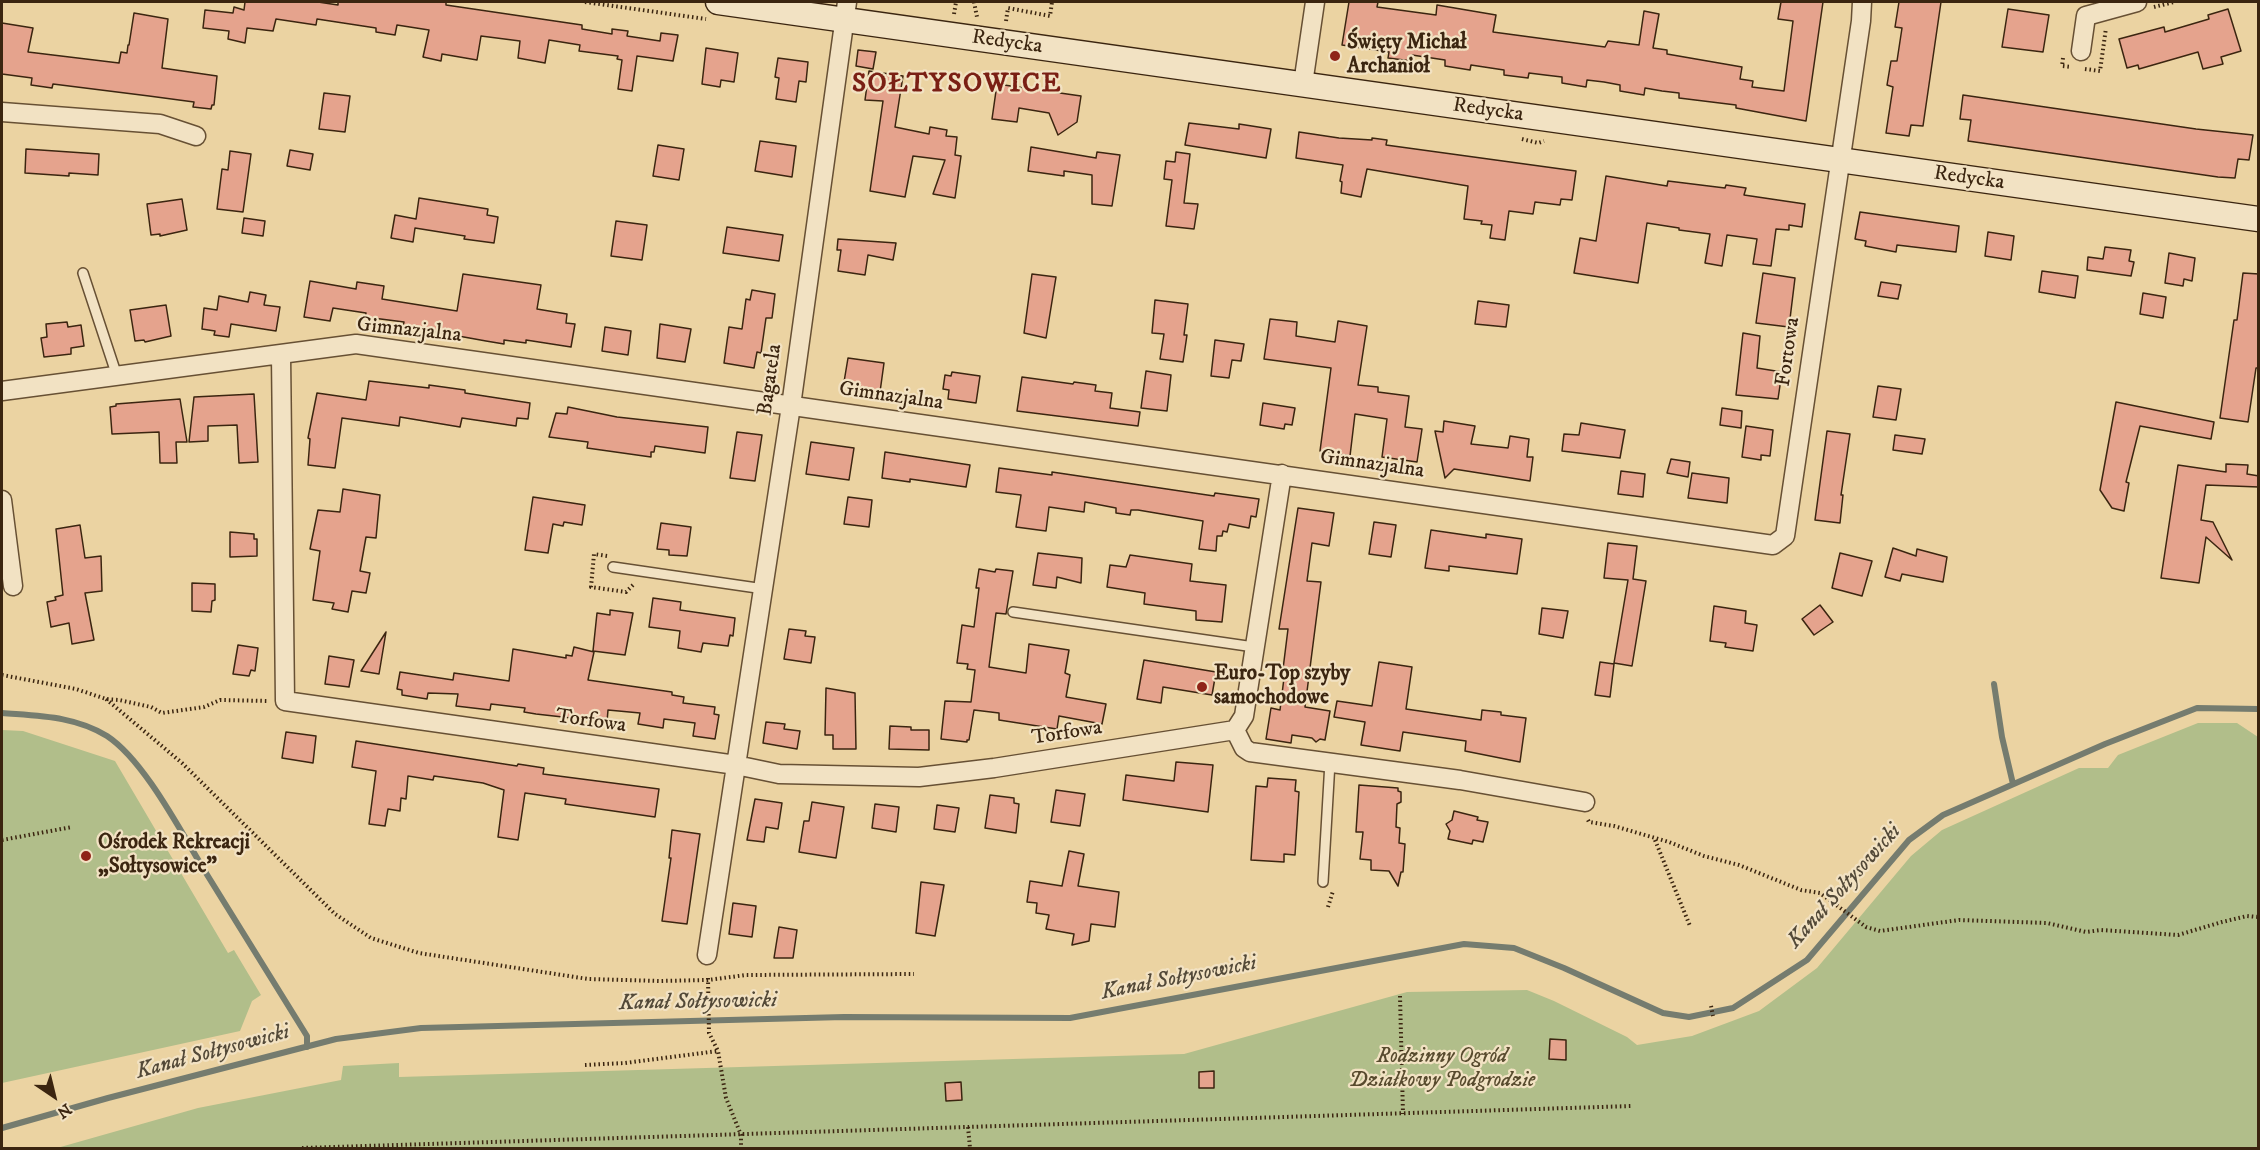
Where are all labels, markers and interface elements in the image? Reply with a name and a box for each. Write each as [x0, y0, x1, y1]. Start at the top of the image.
street label: Redycka [970, 26, 1044, 60]
place label: Święty Michał Archanioł [1347, 31, 1466, 81]
marker: Święty Michał Archanioł [1328, 49, 1342, 63]
district label: SOŁTYSOWICE [852, 69, 1062, 101]
street label: Redycka [1451, 94, 1525, 128]
street label: Redycka [1932, 162, 2006, 196]
street label: Gimnazjalna [355, 313, 463, 349]
street label: Fortowa [1772, 316, 1806, 388]
street label: Bagatela [754, 343, 788, 417]
street label: Gimnazjalna [837, 377, 945, 417]
street label: Gimnazjalna [1318, 445, 1426, 485]
place label: Euro-Top szyby samochodowe [1214, 662, 1350, 712]
marker: Euro-Top szyby samochodowe [1195, 680, 1209, 694]
street label: Torfowa [554, 705, 628, 739]
street label: Torfowa [1030, 716, 1104, 752]
water label: Kanał Sołtysowicki [1782, 820, 1908, 954]
place label: Ośrodek Rekreacji „Sołtysowice” [98, 831, 250, 881]
marker: Ośrodek Rekreacji „Sołtysowice” [79, 849, 93, 863]
water label: Kanał Sołtysowicki [1099, 951, 1259, 1007]
water label: Kanał Sołtysowicki [619, 988, 777, 1018]
water label: Kanał Sołtysowicki [133, 1020, 293, 1086]
park label: Rodzinny Ogród Działkowy Podgrodzie [1349, 1045, 1535, 1095]
north arrow [24, 1066, 84, 1126]
text: N [53, 1099, 75, 1123]

